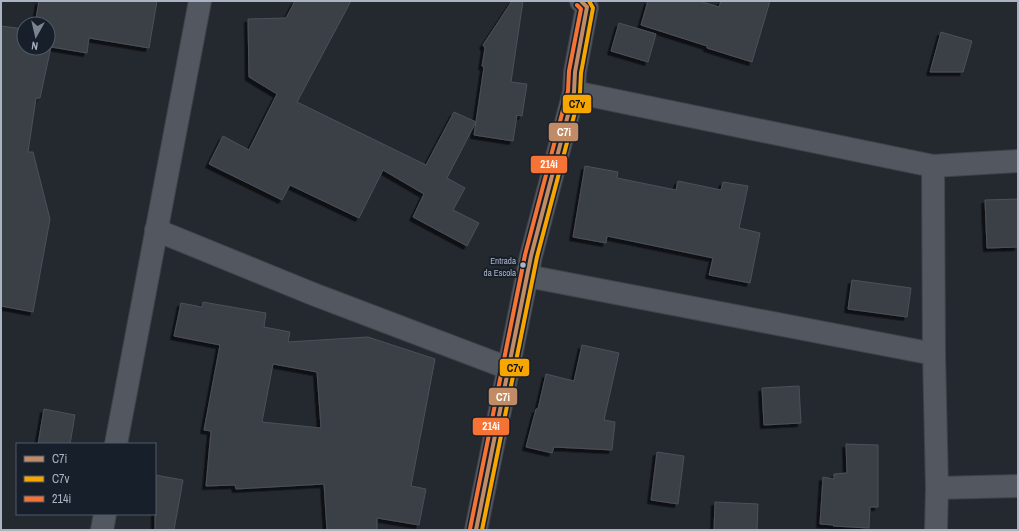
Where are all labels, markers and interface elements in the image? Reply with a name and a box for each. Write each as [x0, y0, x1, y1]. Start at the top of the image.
north arrow [16, 16, 56, 56]
text: N [30, 39, 39, 53]
line badge: C7v [562, 94, 592, 114]
text: C7v [569, 97, 585, 111]
line badge: C7i [548, 122, 579, 142]
text: C7i [557, 125, 571, 139]
line badge: 214i [530, 155, 568, 174]
text: 214i [540, 157, 558, 171]
place label: Entrada da Escola [484, 255, 516, 279]
marker: Entrada da Escola [518, 260, 528, 270]
line badge: C7v [499, 358, 530, 377]
text: C7v [507, 361, 523, 375]
line badge: C7i [488, 387, 518, 406]
text: C7i [496, 390, 510, 404]
line badge: 214i [472, 417, 510, 436]
text: 214i [482, 419, 500, 433]
legend [16, 443, 156, 515]
text: C7i [52, 451, 67, 467]
text: C7v [52, 471, 70, 487]
text: 214i [52, 491, 71, 507]

